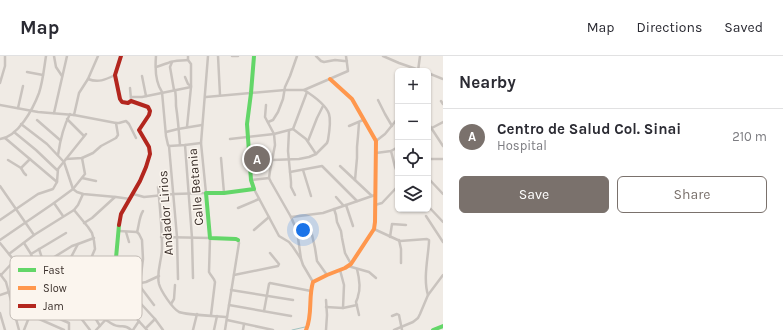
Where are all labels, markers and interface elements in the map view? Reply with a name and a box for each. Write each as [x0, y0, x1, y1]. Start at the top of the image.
text: Map [20, 17, 59, 39]
text: Map [587, 19, 615, 36]
text: Directions [637, 19, 702, 36]
text: Saved [724, 19, 763, 36]
map controls [395, 68, 431, 212]
button: + [395, 68, 431, 104]
text: Nearby [459, 72, 516, 92]
button: − [395, 104, 431, 140]
text: Centro de Salud Col. Sinai [497, 120, 681, 138]
text: A [468, 129, 476, 144]
text: 210 m [732, 129, 767, 144]
text: Hospital [497, 138, 547, 153]
button: locate [395, 140, 431, 176]
pin: A [244, 144, 270, 174]
street label: Calle Betania [185, 148, 206, 226]
street label: Andador Lirios [155, 170, 176, 256]
button: layers [395, 176, 431, 212]
button: Save [459, 176, 609, 213]
button: Share [617, 176, 767, 213]
your location [293, 220, 313, 240]
legend [10, 256, 142, 320]
text: Fast [43, 264, 64, 277]
text: Slow [43, 282, 67, 295]
text: Jam [43, 300, 64, 313]

